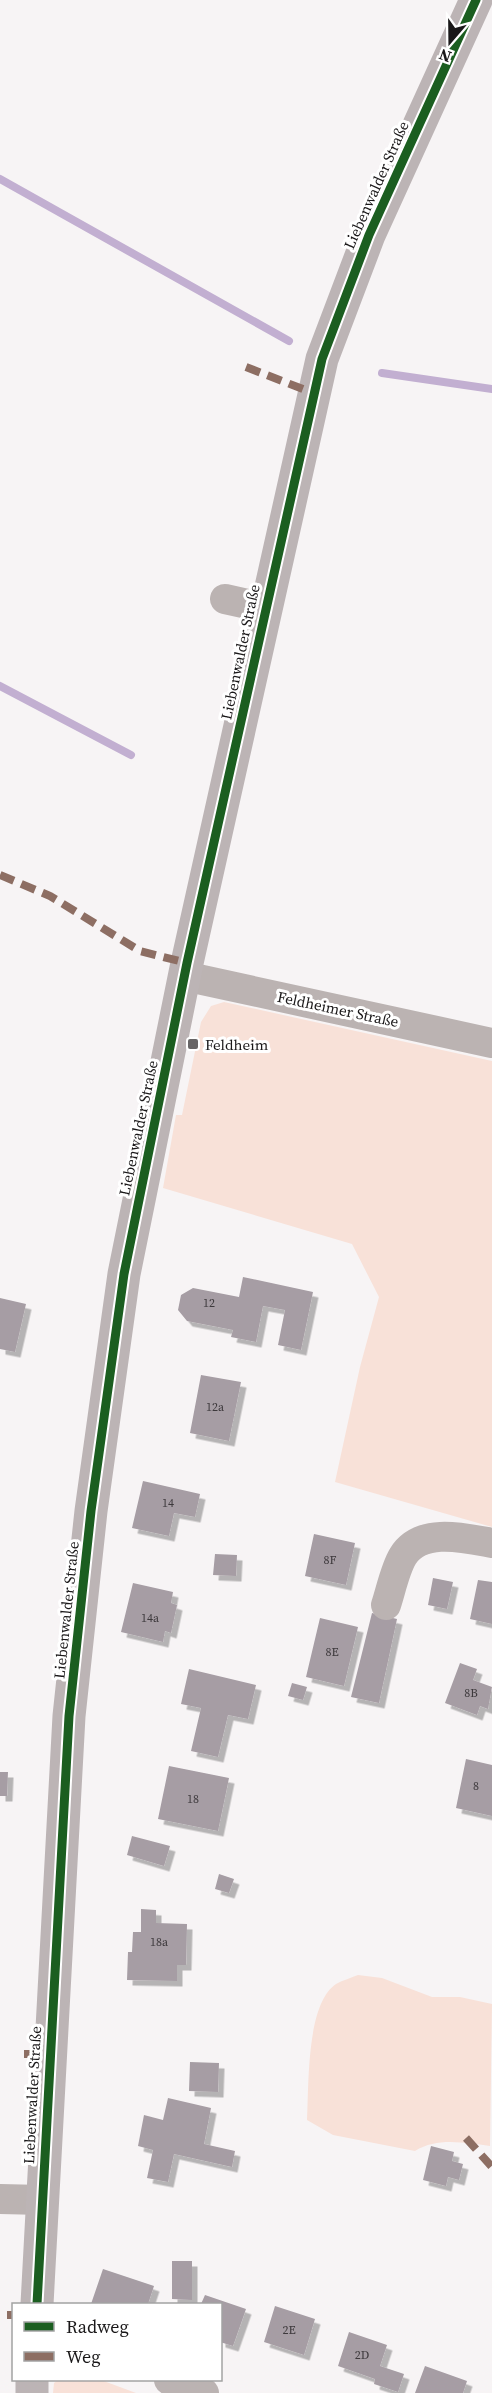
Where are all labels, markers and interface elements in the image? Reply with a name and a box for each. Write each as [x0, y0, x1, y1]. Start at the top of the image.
north arrow [420, 12, 480, 72]
text: N [435, 44, 454, 68]
street label: Liebenwalder Straße [338, 117, 414, 252]
street label: Liebenwalder Straße [215, 582, 265, 722]
street label: Feldheimer Straße [275, 986, 401, 1032]
place label: Feldheim [205, 1034, 269, 1055]
marker: Feldheim [186, 1037, 200, 1051]
street label: Liebenwalder Straße [113, 1058, 163, 1198]
house number: 12 [203, 1295, 215, 1311]
house number: 12a [206, 1399, 225, 1415]
house number: 14 [162, 1495, 174, 1511]
street label: Liebenwalder Straße [48, 1540, 84, 1680]
house number: 8F [324, 1552, 337, 1568]
house number: 14a [141, 1610, 160, 1626]
house number: 8E [325, 1644, 339, 1660]
house number: 8B [464, 1685, 478, 1701]
house number: 8 [473, 1778, 479, 1794]
house number: 18 [187, 1791, 199, 1807]
house number: 18a [150, 1934, 169, 1950]
street label: Liebenwalder Straße [18, 2025, 46, 2164]
legend [12, 2303, 222, 2381]
text: Radweg [66, 2314, 129, 2339]
house number: 2E [282, 2322, 296, 2338]
text: Weg [66, 2344, 101, 2369]
house number: 2D [355, 2347, 369, 2363]

